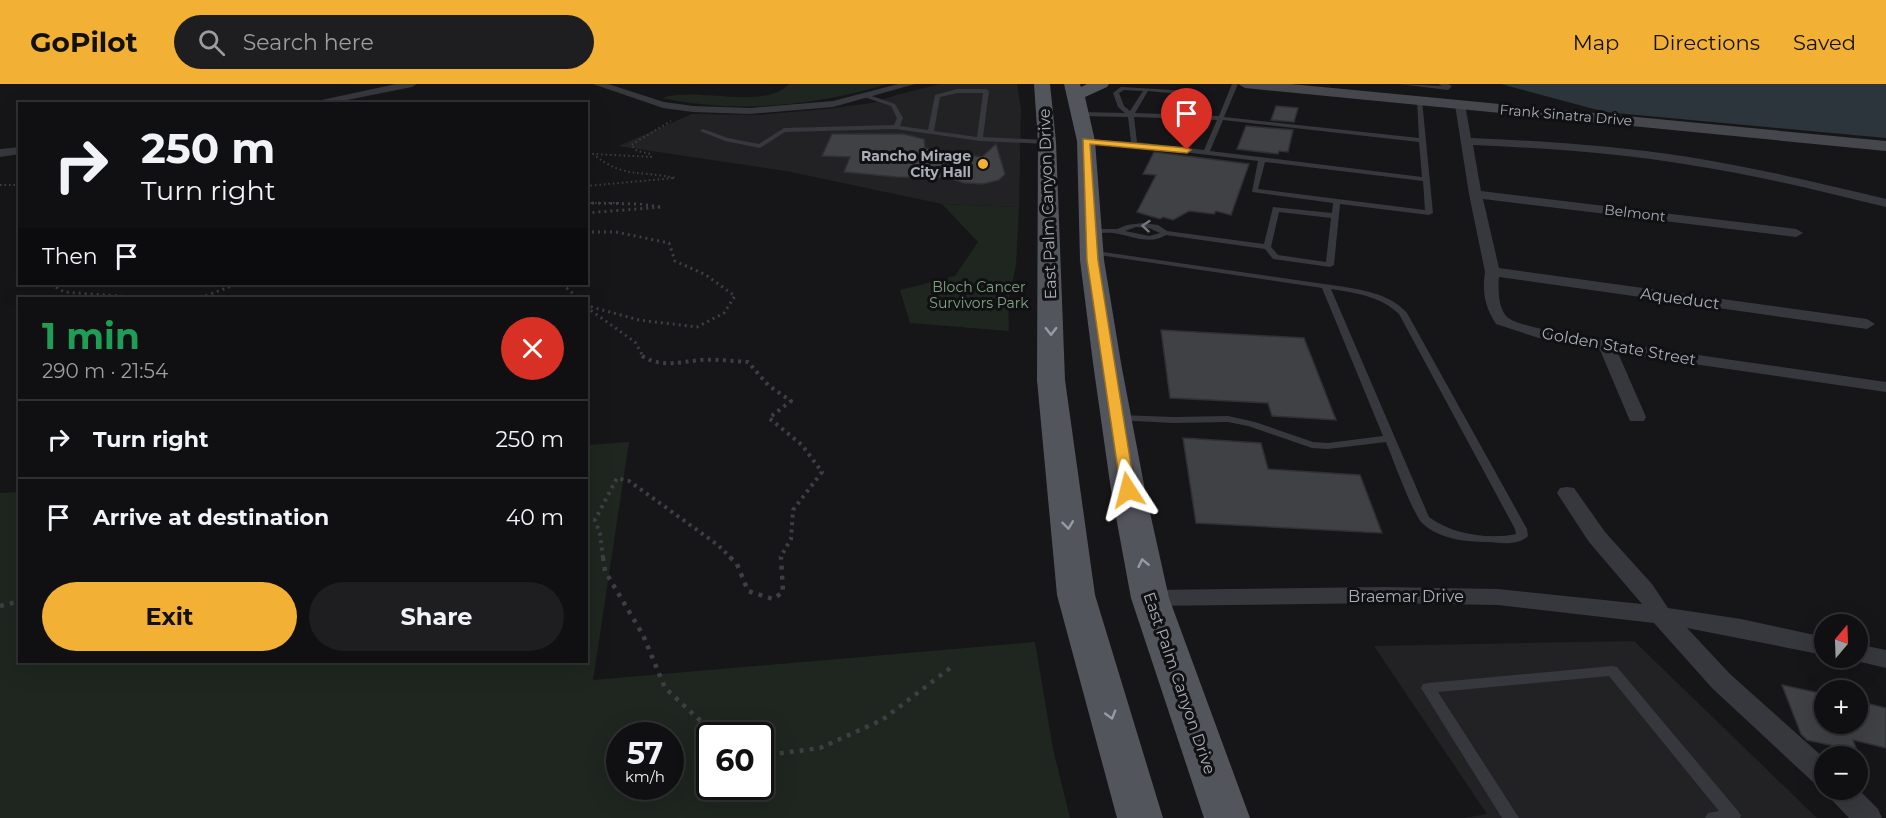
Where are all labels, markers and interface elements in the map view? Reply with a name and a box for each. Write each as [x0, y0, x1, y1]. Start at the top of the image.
search box [174, 15, 594, 69]
text: GoPilot [30, 25, 138, 59]
icon: search [195, 26, 228, 59]
text: Search here [243, 29, 374, 56]
text: Map [1573, 30, 1619, 55]
text: Directions [1652, 30, 1760, 55]
text: Saved [1793, 30, 1856, 55]
pin [1161, 88, 1212, 150]
icon: arrive [1170, 97, 1203, 130]
street label: Frank Sinatra Drive [1499, 100, 1633, 130]
street label: East Palm Canyon Drive [1035, 108, 1060, 300]
text: 250 m [141, 122, 275, 174]
icon: right [42, 126, 120, 204]
place label: Rancho Mirage City Hall [861, 147, 971, 181]
marker: Rancho Mirage City Hall [976, 157, 990, 171]
text: Turn right [141, 174, 276, 207]
street label: Belmont [1603, 200, 1667, 226]
one-way arrow [1141, 220, 1151, 233]
icon: arrive [110, 240, 143, 273]
text: Then [42, 243, 98, 270]
park label: Bloch Cancer Survivors Park [929, 278, 1029, 312]
street label: Aqueduct [1639, 284, 1721, 314]
text: 1 min [42, 314, 140, 358]
button: close [501, 317, 564, 380]
street label: Golden State Street [1540, 324, 1698, 369]
one-way arrow [1044, 327, 1057, 336]
text: 290 m · 21:54 [42, 359, 168, 383]
icon: right [42, 423, 75, 456]
text: Turn right [93, 426, 208, 453]
text: 250 m [495, 426, 564, 453]
position arrow [1096, 458, 1160, 522]
icon: arrive [42, 501, 75, 534]
text: Arrive at destination [93, 504, 329, 531]
text: 40 m [506, 504, 564, 531]
one-way arrow [1062, 521, 1074, 530]
one-way arrow [1137, 559, 1150, 569]
button: Exit [42, 582, 297, 651]
button: Share [309, 582, 564, 651]
street label: Braemar Drive [1348, 587, 1464, 606]
street label: East Palm Canyon Drive [1139, 590, 1220, 777]
north arrow [1814, 614, 1868, 668]
map controls [1814, 614, 1868, 800]
button: + [1814, 680, 1868, 734]
one-way arrow [1103, 710, 1116, 720]
speed limit sign: 60 [696, 722, 774, 800]
text: 57 [627, 735, 663, 772]
button: − [1814, 746, 1868, 800]
text: km/h [625, 767, 665, 786]

